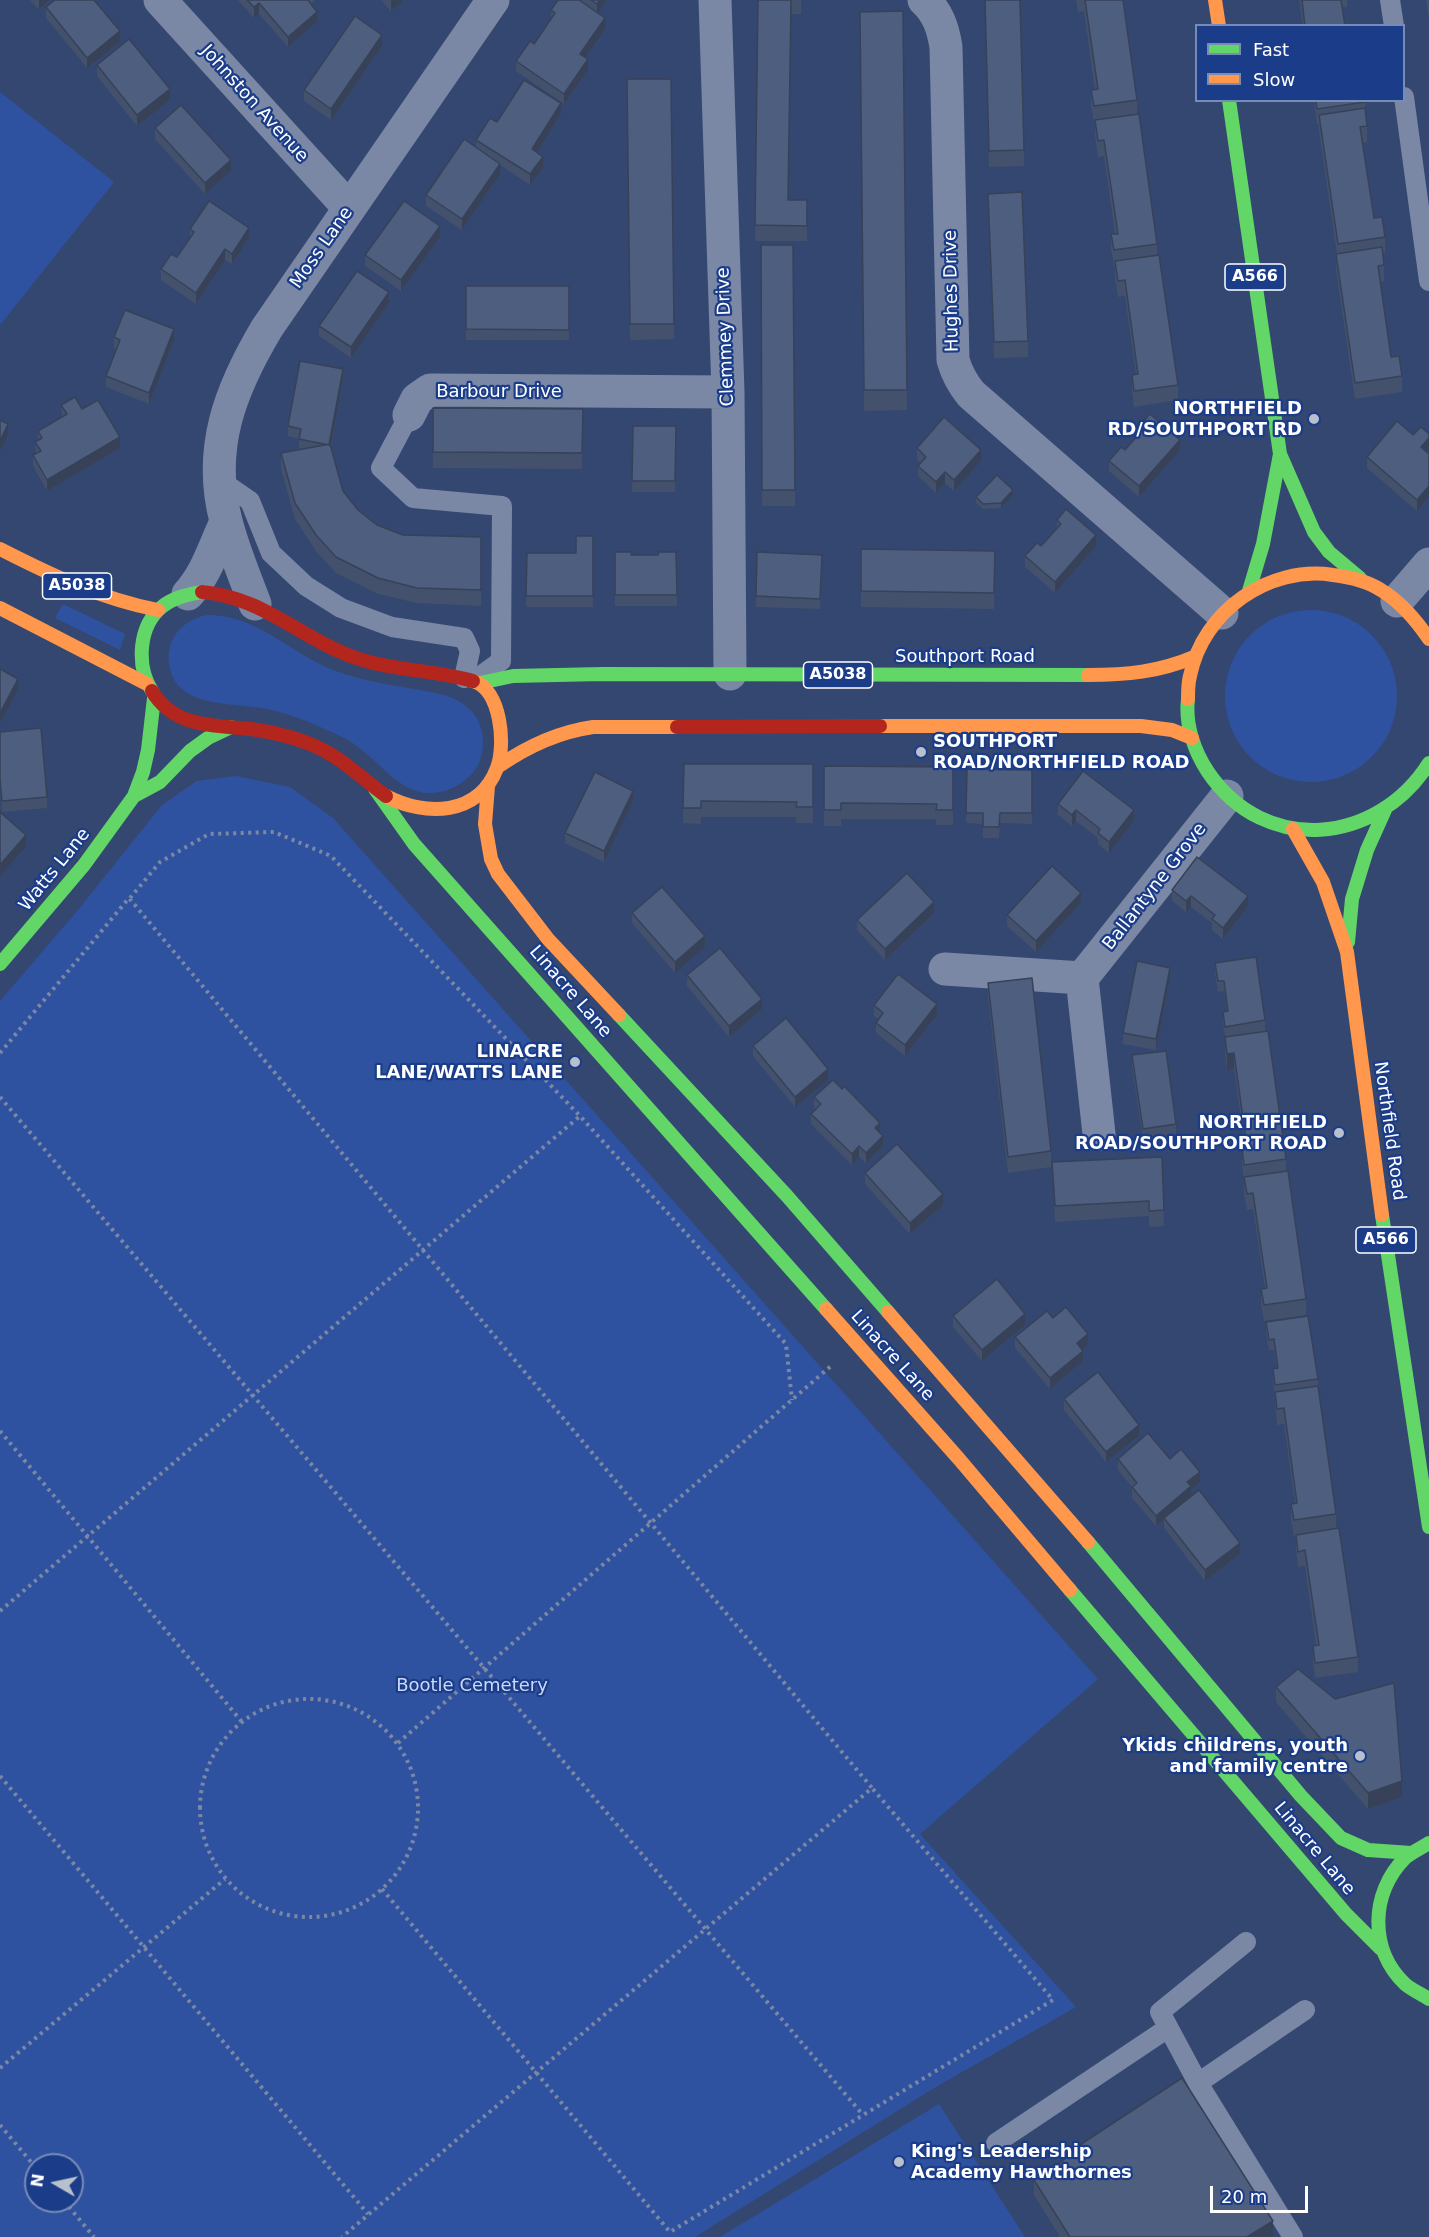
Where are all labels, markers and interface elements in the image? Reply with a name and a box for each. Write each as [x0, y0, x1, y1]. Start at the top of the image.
legend [1195, 24, 1405, 102]
text: Fast [1253, 39, 1289, 60]
street label: Johnston Avenue [196, 41, 312, 167]
text: Slow [1253, 69, 1295, 90]
street label: Moss Lane [286, 203, 358, 293]
street label: Hughes Drive [940, 230, 964, 352]
road number: A566 [1225, 264, 1285, 290]
street label: Clemmey Drive [713, 267, 739, 407]
street label: Barbour Drive [436, 381, 562, 403]
place label: NORTHFIELD RD/SOUTHPORT RD [1108, 398, 1302, 440]
marker: NORTHFIELD RD/SOUTHPORT RD [1307, 412, 1321, 426]
road number: A5038 [42, 573, 112, 599]
street label: Southport Road [895, 646, 1035, 668]
road number: A5038 [804, 662, 872, 688]
place label: SOUTHPORT ROAD/NORTHFIELD ROAD [933, 731, 1189, 774]
marker: SOUTHPORT ROAD/NORTHFIELD ROAD [914, 745, 928, 759]
street label: Ballantyne Grove [1099, 819, 1211, 955]
street label: Watts Lane [15, 824, 95, 916]
street label: Linacre Lane [524, 942, 616, 1042]
place label: LINACRE LANE/WATTS LANE [375, 1041, 563, 1084]
marker: LINACRE LANE/WATTS LANE [568, 1055, 582, 1069]
street label: Northfield Road [1369, 1060, 1409, 1202]
place label: NORTHFIELD ROAD/SOUTHPORT ROAD [1075, 1112, 1327, 1154]
marker: NORTHFIELD ROAD/SOUTHPORT ROAD [1332, 1126, 1346, 1140]
road number: A566 [1356, 1227, 1416, 1253]
street label: Linacre Lane [846, 1306, 938, 1406]
park label: Bootle Cemetery [396, 1675, 548, 1697]
place label: Ykids childrens, youth and family centre [1122, 1735, 1348, 1778]
marker: Ykids childrens, youth and family centre [1353, 1749, 1367, 1763]
street label: Linacre Lane [1269, 1798, 1359, 1900]
place label: King's Leadership Academy Hawthornes [911, 2141, 1132, 2184]
north arrow [24, 2153, 84, 2213]
marker: King's Leadership Academy Hawthornes [892, 2155, 906, 2169]
text: N [27, 2172, 48, 2189]
scale bar [1213, 2174, 1310, 2212]
text: 20 m [1221, 2186, 1267, 2207]

